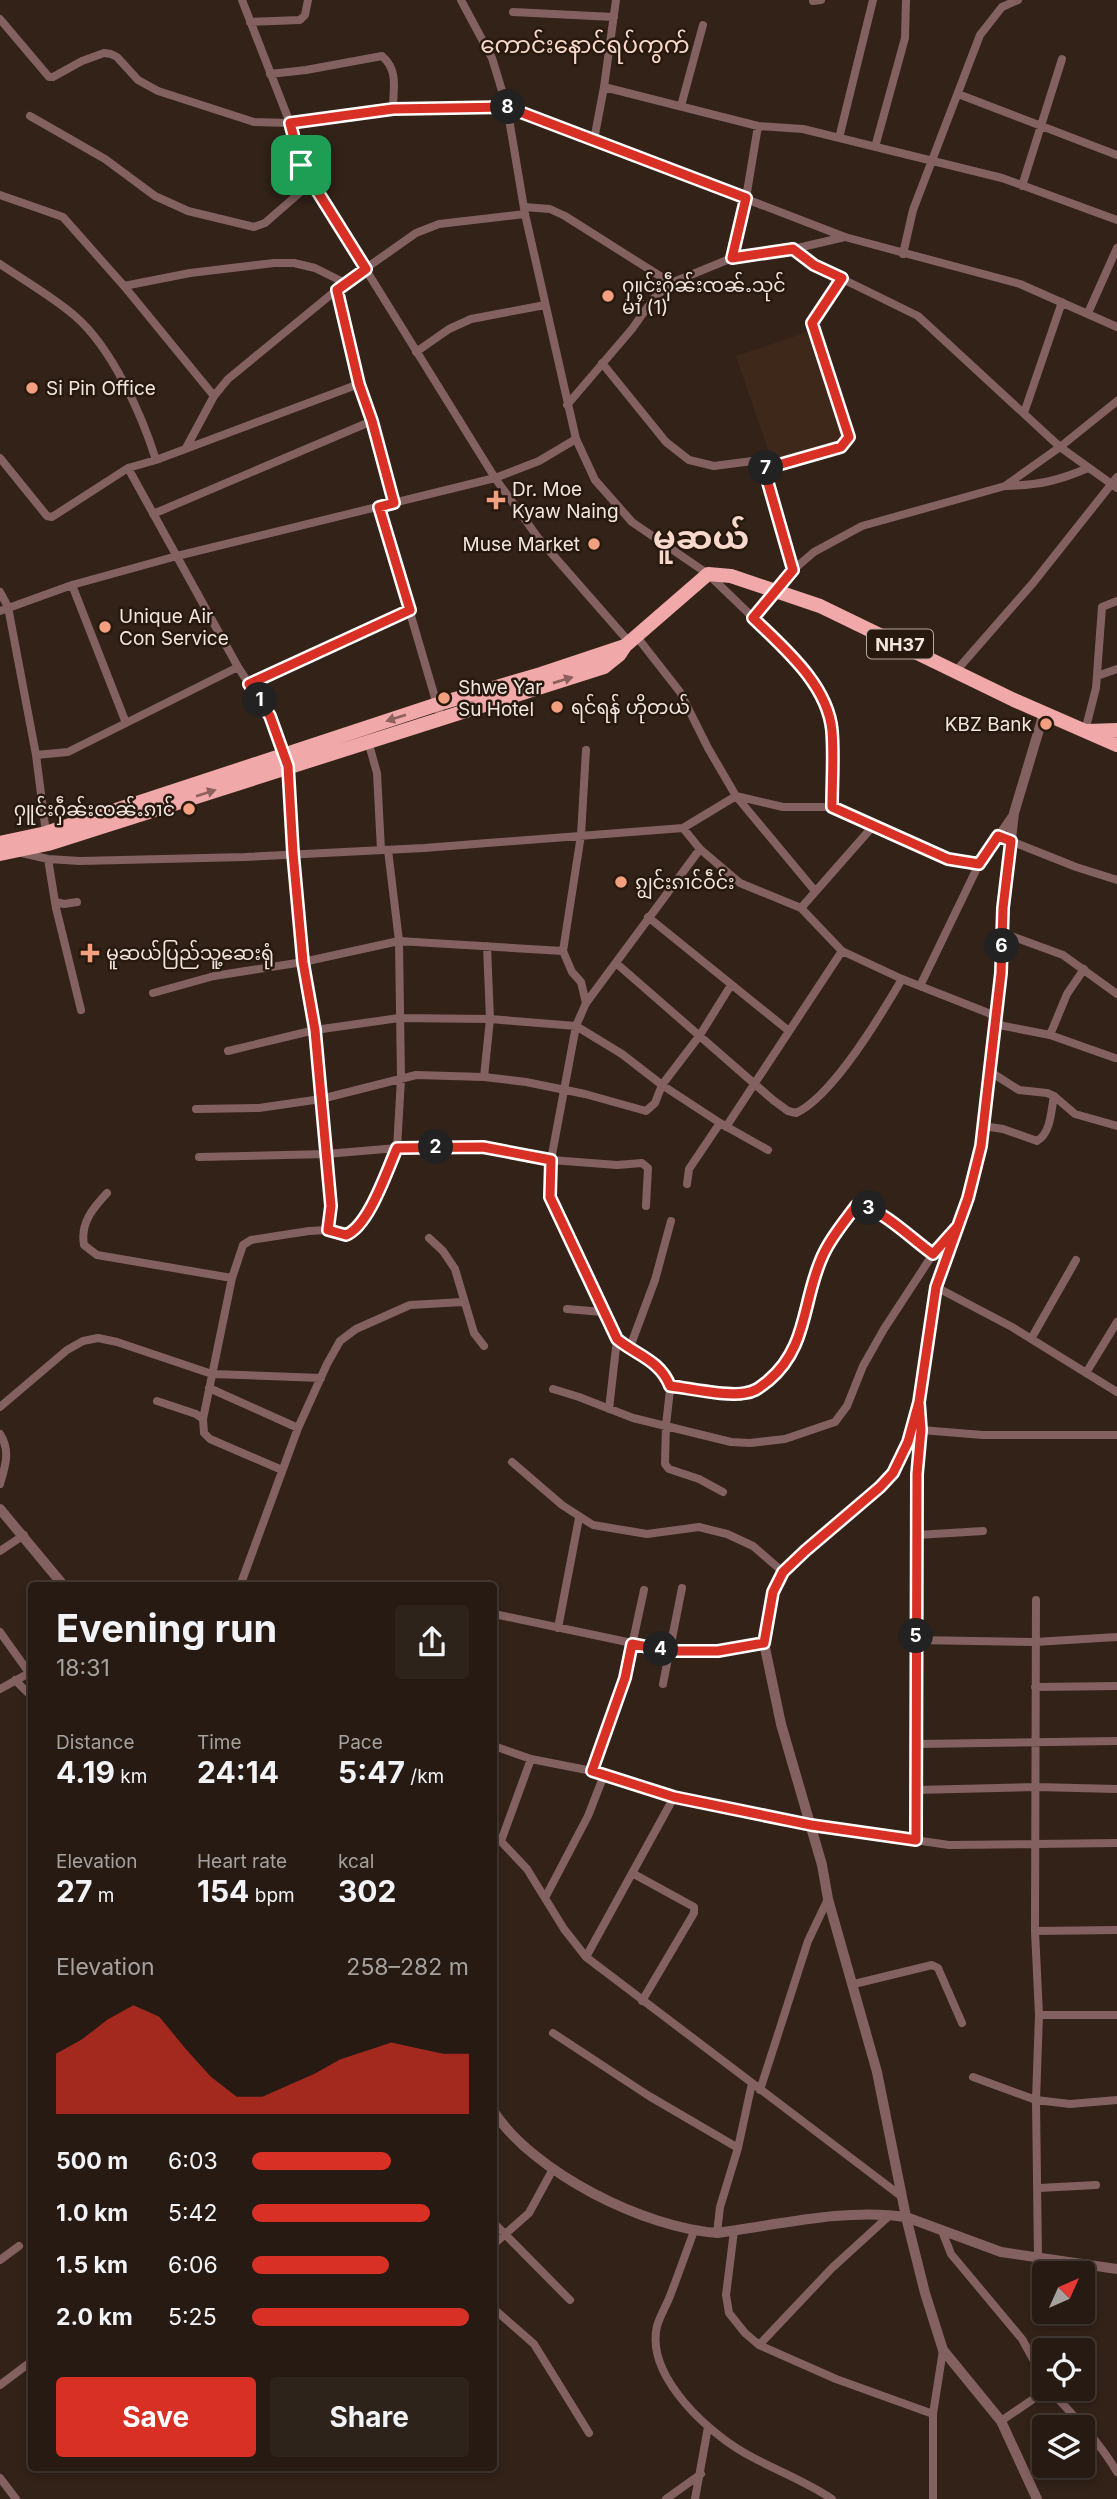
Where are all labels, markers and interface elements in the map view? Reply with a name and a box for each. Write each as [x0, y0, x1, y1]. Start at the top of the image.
district label: ကောင်းနောင်ရပ်ကွက် [480, 29, 690, 64]
pin: 8 [490, 90, 526, 124]
text: 8 [501, 95, 514, 118]
pin [271, 135, 331, 195]
icon: arrive [282, 146, 320, 184]
place label: ႁူင်းႁဵၼ်းၸၼ်ႉသုင် မၢႆ (1) [622, 271, 786, 319]
marker: ႁူင်းႁဵၼ်းၸၼ်ႉသုင် မၢႆ (1) [600, 288, 616, 304]
place label: Si Pin Office [46, 377, 156, 400]
marker: Si Pin Office [24, 380, 40, 396]
pin: 7 [748, 450, 784, 486]
text: 7 [760, 456, 771, 479]
place label: Dr. Moe Kyaw Naing [512, 478, 619, 523]
marker: Dr. Moe Kyaw Naing [486, 490, 506, 510]
district label: မူဆယ် [653, 515, 749, 564]
place label: Muse Market [463, 533, 580, 556]
marker: Muse Market [586, 536, 602, 552]
place label: Unique Air Con Service [119, 605, 229, 650]
marker: Unique Air Con Service [97, 619, 113, 635]
road number: NH37 [867, 630, 933, 658]
one-way arrow [553, 674, 574, 684]
place label: Shwe Yar Su Hotel [458, 676, 542, 721]
pin: 1 [243, 682, 278, 718]
text: 1 [255, 688, 264, 711]
marker: Shwe Yar Su Hotel [436, 690, 452, 706]
place label: ရင်ရန် ဟိုတယ် [571, 693, 690, 724]
marker: ရင်ရန် ဟိုတယ် [549, 699, 565, 715]
one-way arrow [385, 713, 406, 724]
place label: KBZ Bank [945, 713, 1033, 736]
marker: KBZ Bank [1038, 716, 1054, 732]
one-way arrow [196, 787, 217, 798]
place label: ႁူင်းႁဵၼ်းၸၼ်ႉၵၢင် [14, 795, 175, 825]
marker: ႁူင်းႁဵၼ်းၸၼ်ႉၵၢင် [181, 801, 197, 817]
place label: ၵျွင်းၵၢင်ဝဵင်း [635, 868, 735, 900]
marker: ၵျွင်းၵၢင်ဝဵင်း [613, 874, 629, 890]
pin: 6 [984, 928, 1020, 964]
text: 6 [995, 934, 1008, 957]
place label: မူဆယ်ပြည်သူ့ဆေးရုံ [106, 939, 274, 970]
marker: မူဆယ်ပြည်သူ့ဆေးရုံ [80, 943, 100, 963]
pin: 2 [418, 1130, 453, 1164]
text: 2 [430, 1135, 441, 1158]
pin: 3 [852, 1190, 886, 1226]
text: 3 [862, 1196, 875, 1219]
text: Evening run [56, 1605, 277, 1651]
button: share [395, 1605, 469, 1679]
pin: 5 [898, 1618, 934, 1654]
text: 5 [909, 1624, 922, 1647]
pin: 4 [644, 1632, 678, 1666]
text: 4 [654, 1637, 667, 1660]
text: 18:31 [56, 1654, 110, 1682]
text: Distance [56, 1731, 134, 1754]
text: Time [197, 1731, 242, 1754]
text: Pace [338, 1731, 383, 1754]
text: 4.19 [56, 1754, 115, 1790]
text: 24:14 [197, 1754, 279, 1790]
text: 5:47 [338, 1754, 405, 1790]
text: km [115, 1765, 147, 1788]
text: /km [405, 1765, 444, 1788]
text: Elevation [56, 1850, 137, 1873]
text: Heart rate [197, 1850, 287, 1873]
text: kcal [338, 1850, 374, 1873]
text: 27 [56, 1873, 92, 1909]
text: 154 [197, 1873, 249, 1909]
text: 302 [338, 1873, 397, 1909]
text: m [92, 1884, 114, 1907]
text: bpm [249, 1884, 295, 1907]
text: Elevation [56, 1953, 155, 1981]
text: 258–282 m [346, 1953, 469, 1981]
text: 500 m [56, 2147, 128, 2175]
text: 6:03 [168, 2147, 218, 2175]
text: 1.0 km [56, 2199, 128, 2227]
text: 5:42 [168, 2199, 218, 2227]
text: 1.5 km [56, 2251, 128, 2279]
text: 6:06 [168, 2251, 218, 2279]
north arrow [1032, 2261, 1096, 2324]
map controls [1032, 2261, 1095, 2478]
text: 2.0 km [56, 2303, 133, 2331]
text: 5:25 [168, 2303, 217, 2331]
button: locate [1032, 2338, 1095, 2401]
button: Save [56, 2377, 256, 2457]
button: Share [270, 2377, 469, 2457]
button: layers [1032, 2415, 1095, 2478]

